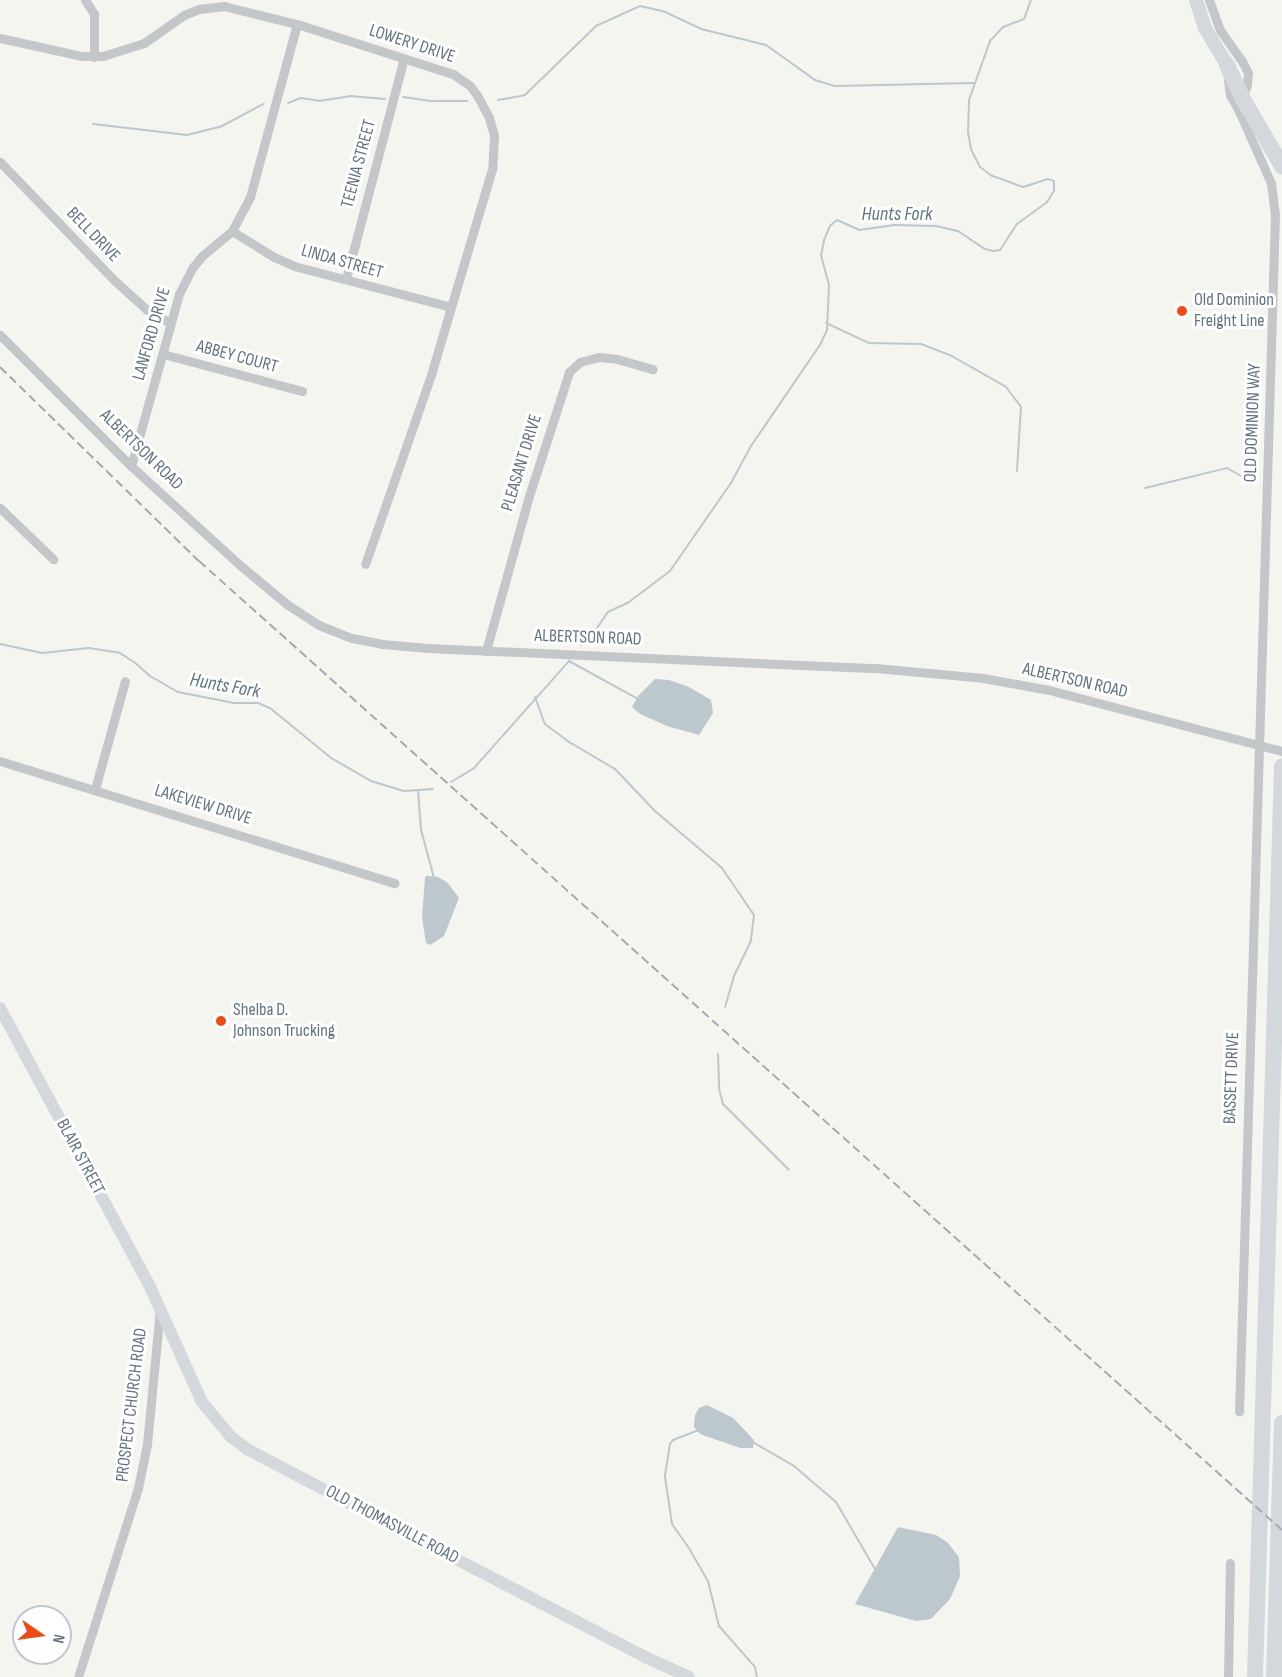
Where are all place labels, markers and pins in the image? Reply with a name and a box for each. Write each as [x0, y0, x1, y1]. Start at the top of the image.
place label: Old Dominion Freight Line [1194, 290, 1274, 332]
marker: Old Dominion Freight Line [1175, 304, 1189, 318]
place label: Shelba D. Johnson Trucking [233, 1000, 335, 1042]
marker: Shelba D. Johnson Trucking [214, 1014, 228, 1028]

